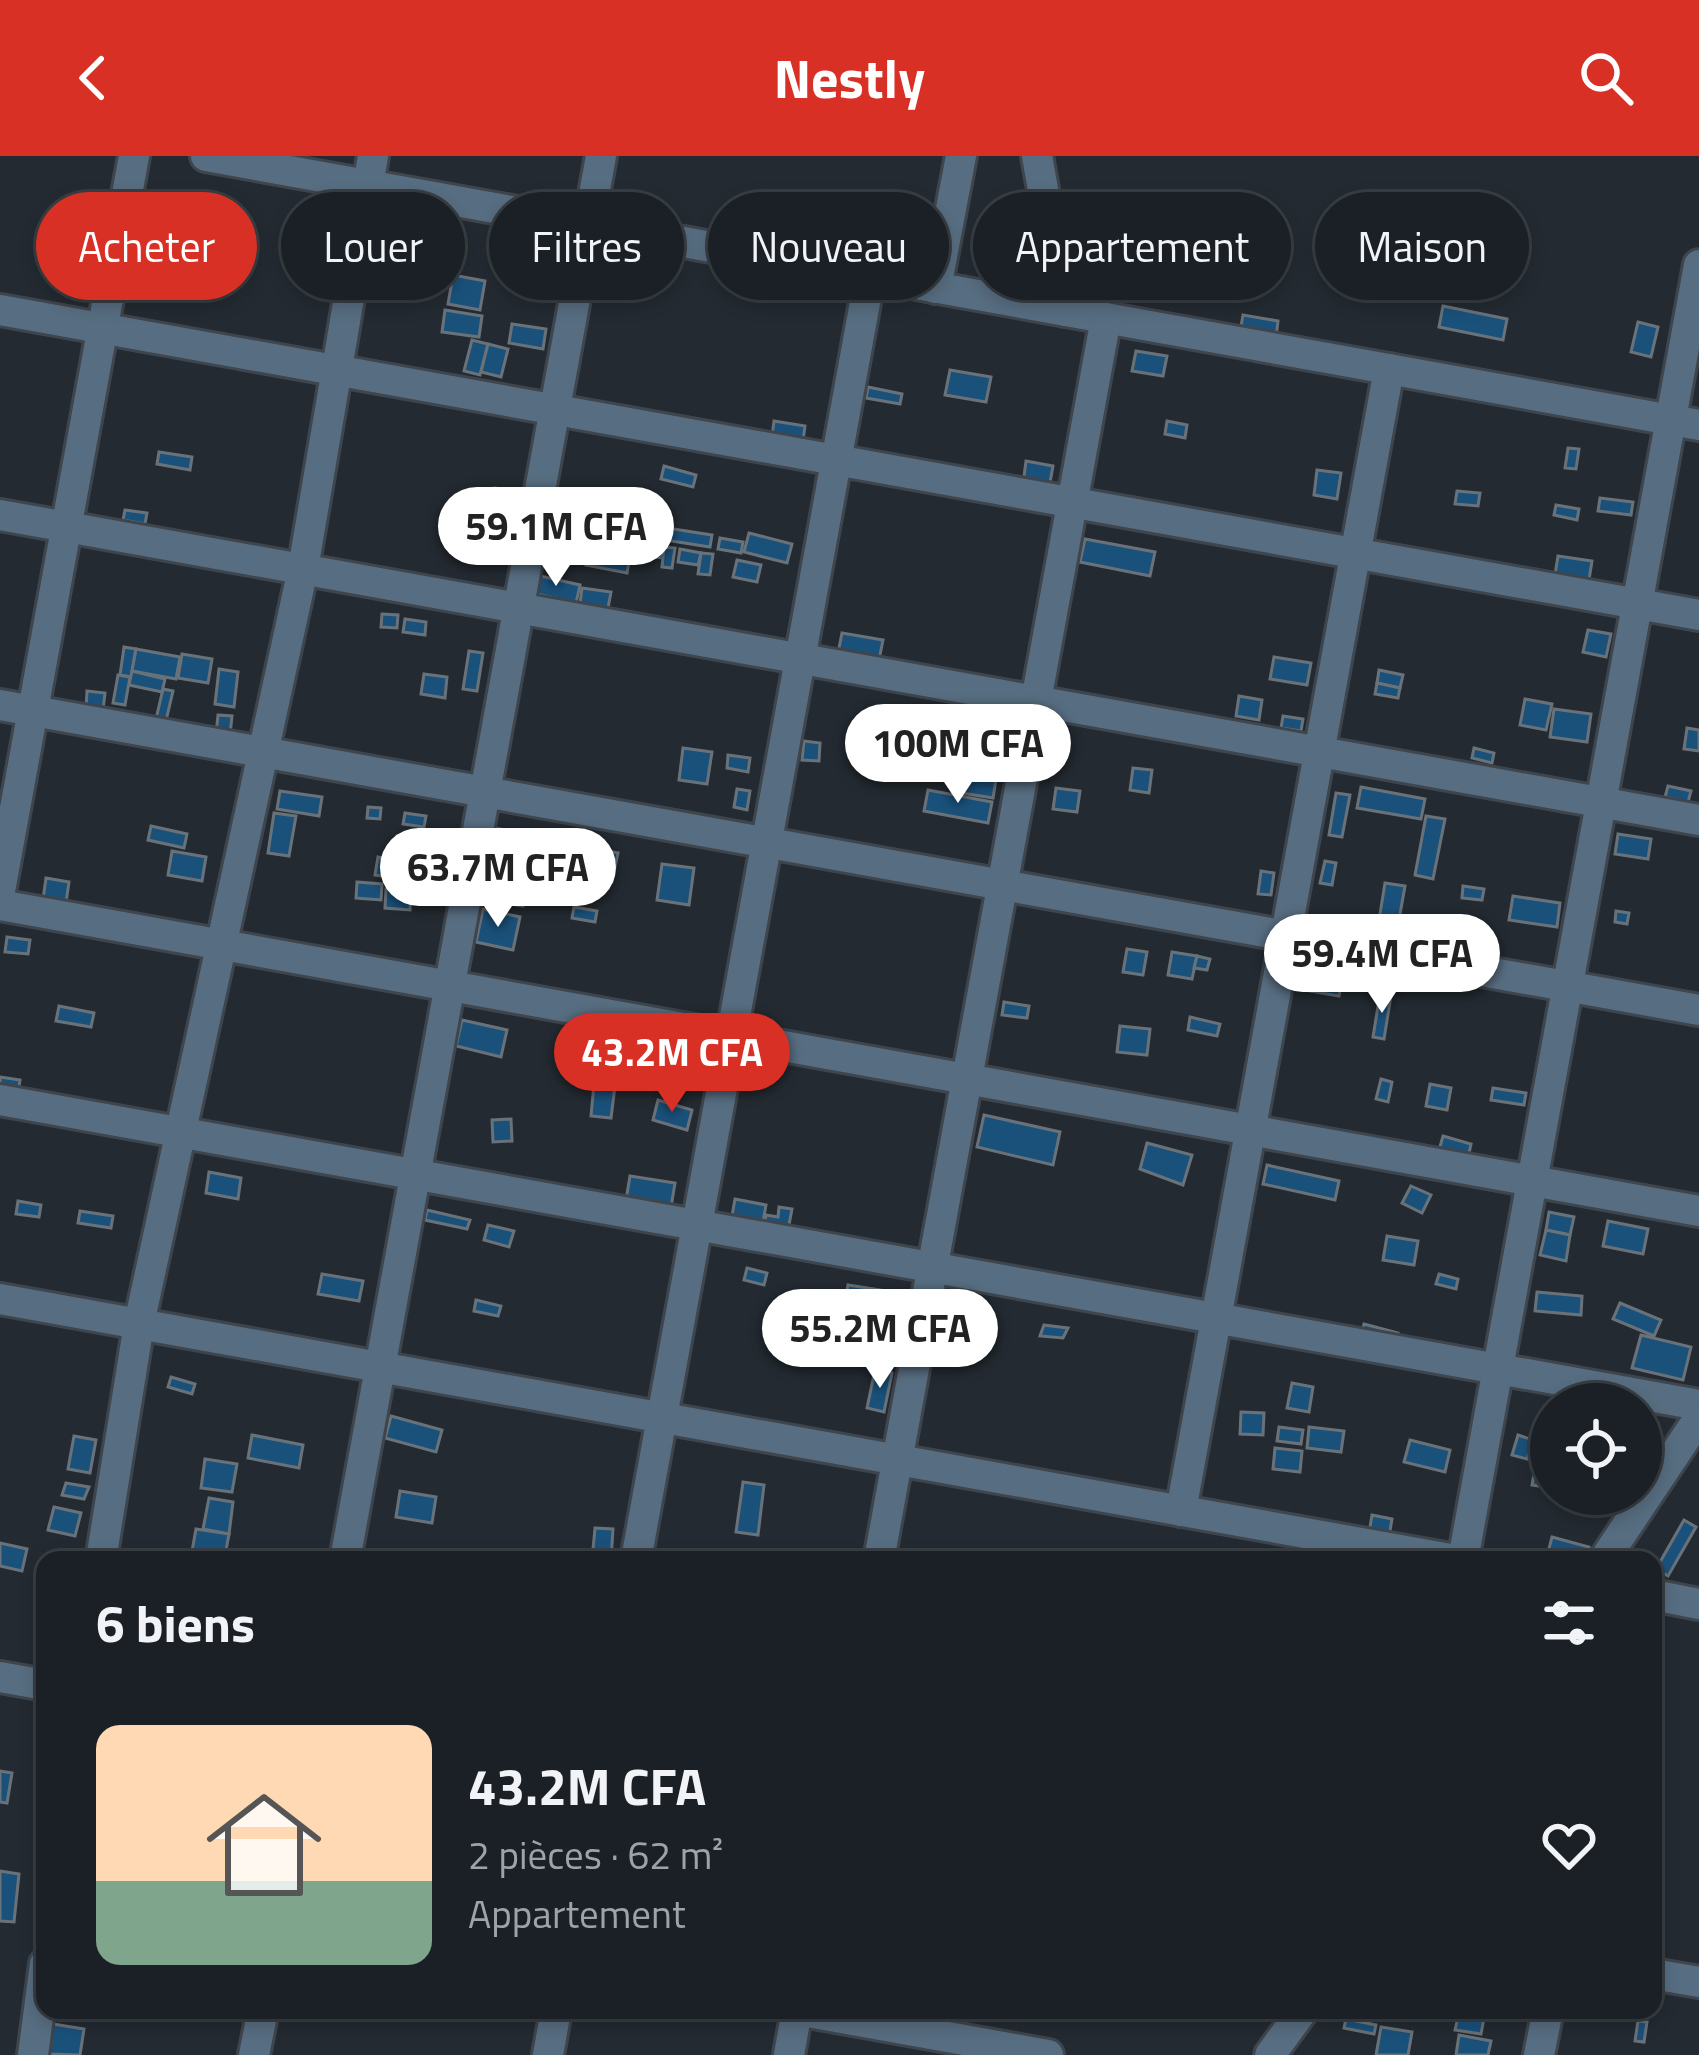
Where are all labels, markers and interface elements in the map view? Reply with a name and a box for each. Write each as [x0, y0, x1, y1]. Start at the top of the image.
text: Nestly [774, 37, 925, 119]
icon: back [60, 45, 126, 111]
icon: search [1573, 45, 1639, 111]
chip: Acheter [36, 192, 257, 300]
chip: Louer [281, 192, 465, 300]
chip: Filtres [489, 192, 684, 300]
chip: Nouveau [708, 192, 949, 300]
chip: Appartement [973, 192, 1291, 300]
chip: Maison [1315, 192, 1529, 300]
pin: 59.1M CFA [419, 487, 693, 589]
text: 59.1M CFA [465, 496, 647, 555]
pin: 100M CFA [834, 704, 1082, 806]
text: 100M CFA [872, 713, 1044, 772]
pin: 63.7M CFA [361, 828, 635, 930]
text: 63.7M CFA [407, 837, 589, 896]
pin: 59.4M CFA [1245, 914, 1519, 1016]
text: 59.4M CFA [1291, 923, 1473, 982]
pin: 43.2M CFA [535, 1013, 809, 1115]
text: 43.2M CFA [581, 1022, 763, 1081]
pin: 55.2M CFA [743, 1289, 1017, 1391]
text: 55.2M CFA [789, 1298, 971, 1357]
map controls [1530, 1383, 1662, 1515]
button: locate [1530, 1383, 1662, 1515]
text: 6 biens [96, 1584, 255, 1662]
icon: filters [1536, 1590, 1602, 1656]
text: 43.2M CFA [468, 1747, 706, 1825]
icon: home [192, 1773, 336, 1917]
icon: heart [1536, 1812, 1602, 1878]
text: 2 pièces · 62 m² [468, 1825, 723, 1884]
text: Appartement [468, 1884, 686, 1943]

